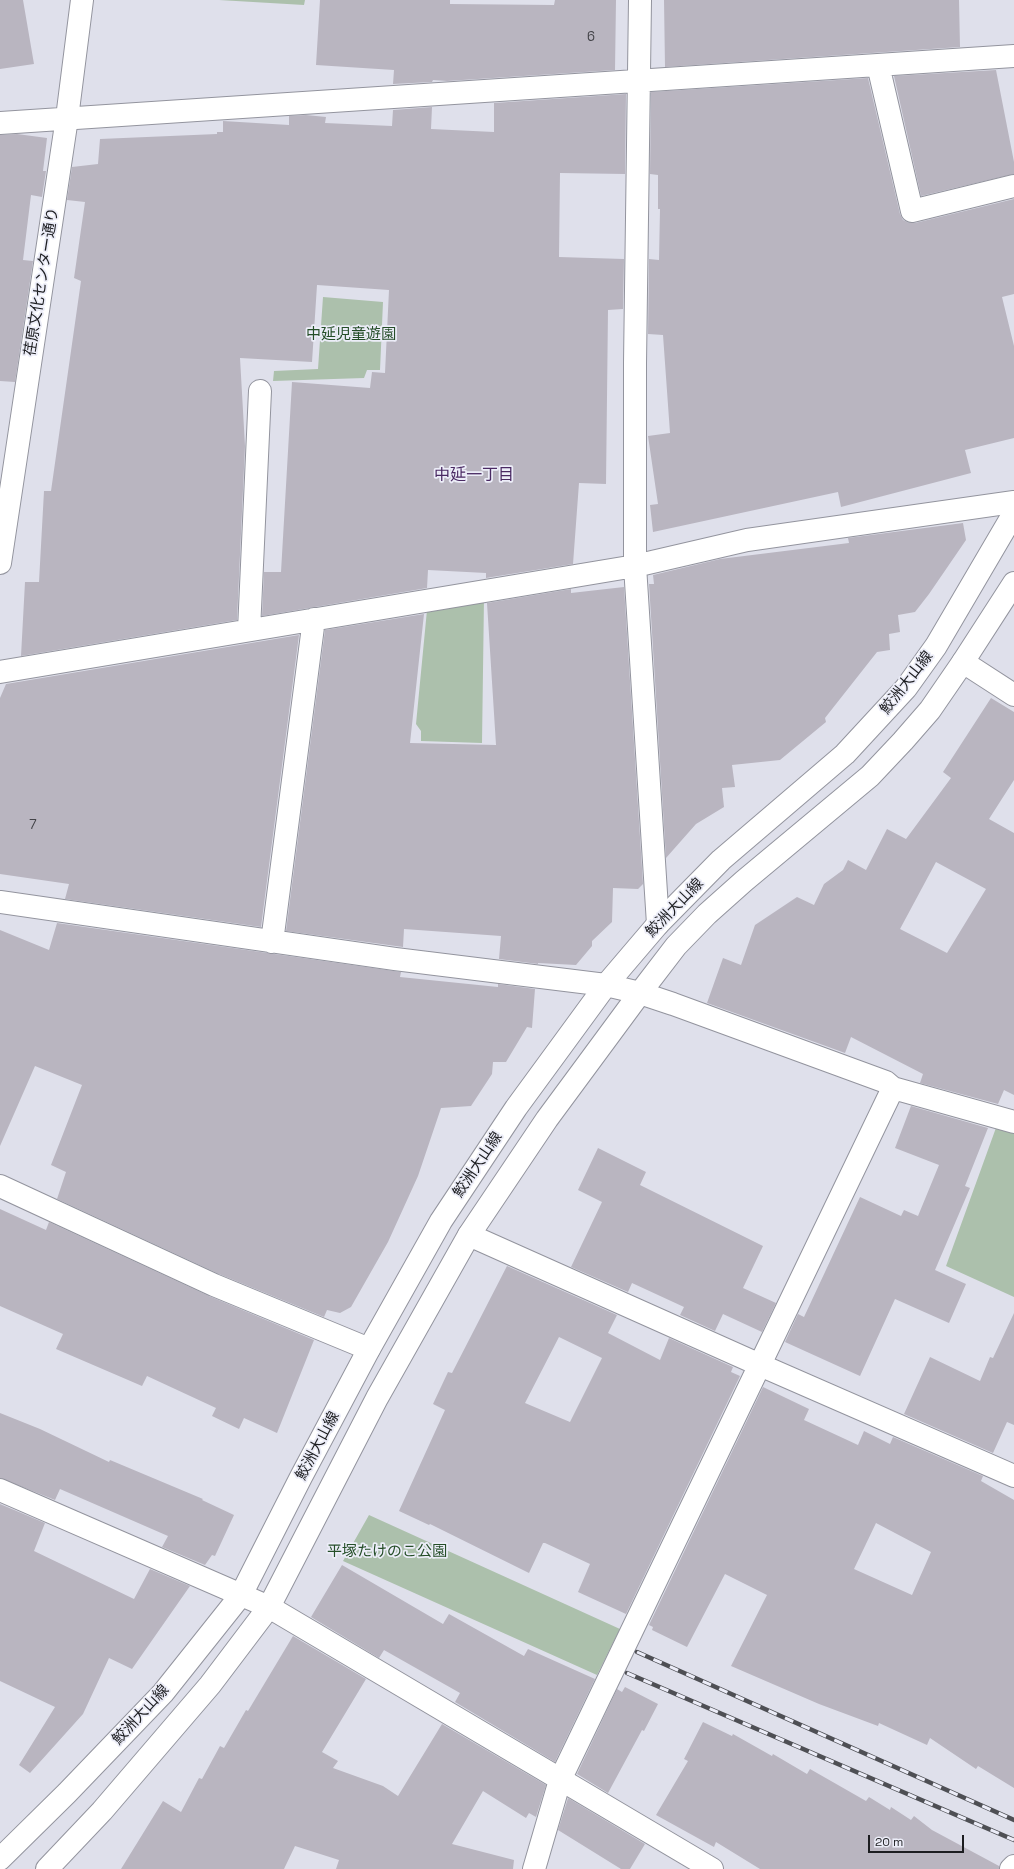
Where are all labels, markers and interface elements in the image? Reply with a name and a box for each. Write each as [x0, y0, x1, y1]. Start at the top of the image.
house number: 6 [587, 29, 595, 45]
street label: 荏原文化センター通り [21, 207, 63, 357]
park label: 中延児童遊園 [306, 326, 396, 344]
district label: 中延一丁目 [434, 466, 514, 486]
street label: 鮫洲大山線 [877, 648, 937, 718]
house number: 7 [29, 817, 37, 833]
street label: 鮫洲大山線 [642, 875, 708, 941]
street label: 鮫洲大山線 [450, 1129, 506, 1201]
street label: 鮫洲大山線 [292, 1409, 344, 1483]
park label: 平塚たけのこ公園 [327, 1543, 447, 1561]
street label: 鮫洲大山線 [109, 1681, 173, 1749]
scale bar [870, 1827, 966, 1853]
text: 20 m [875, 1834, 903, 1850]

